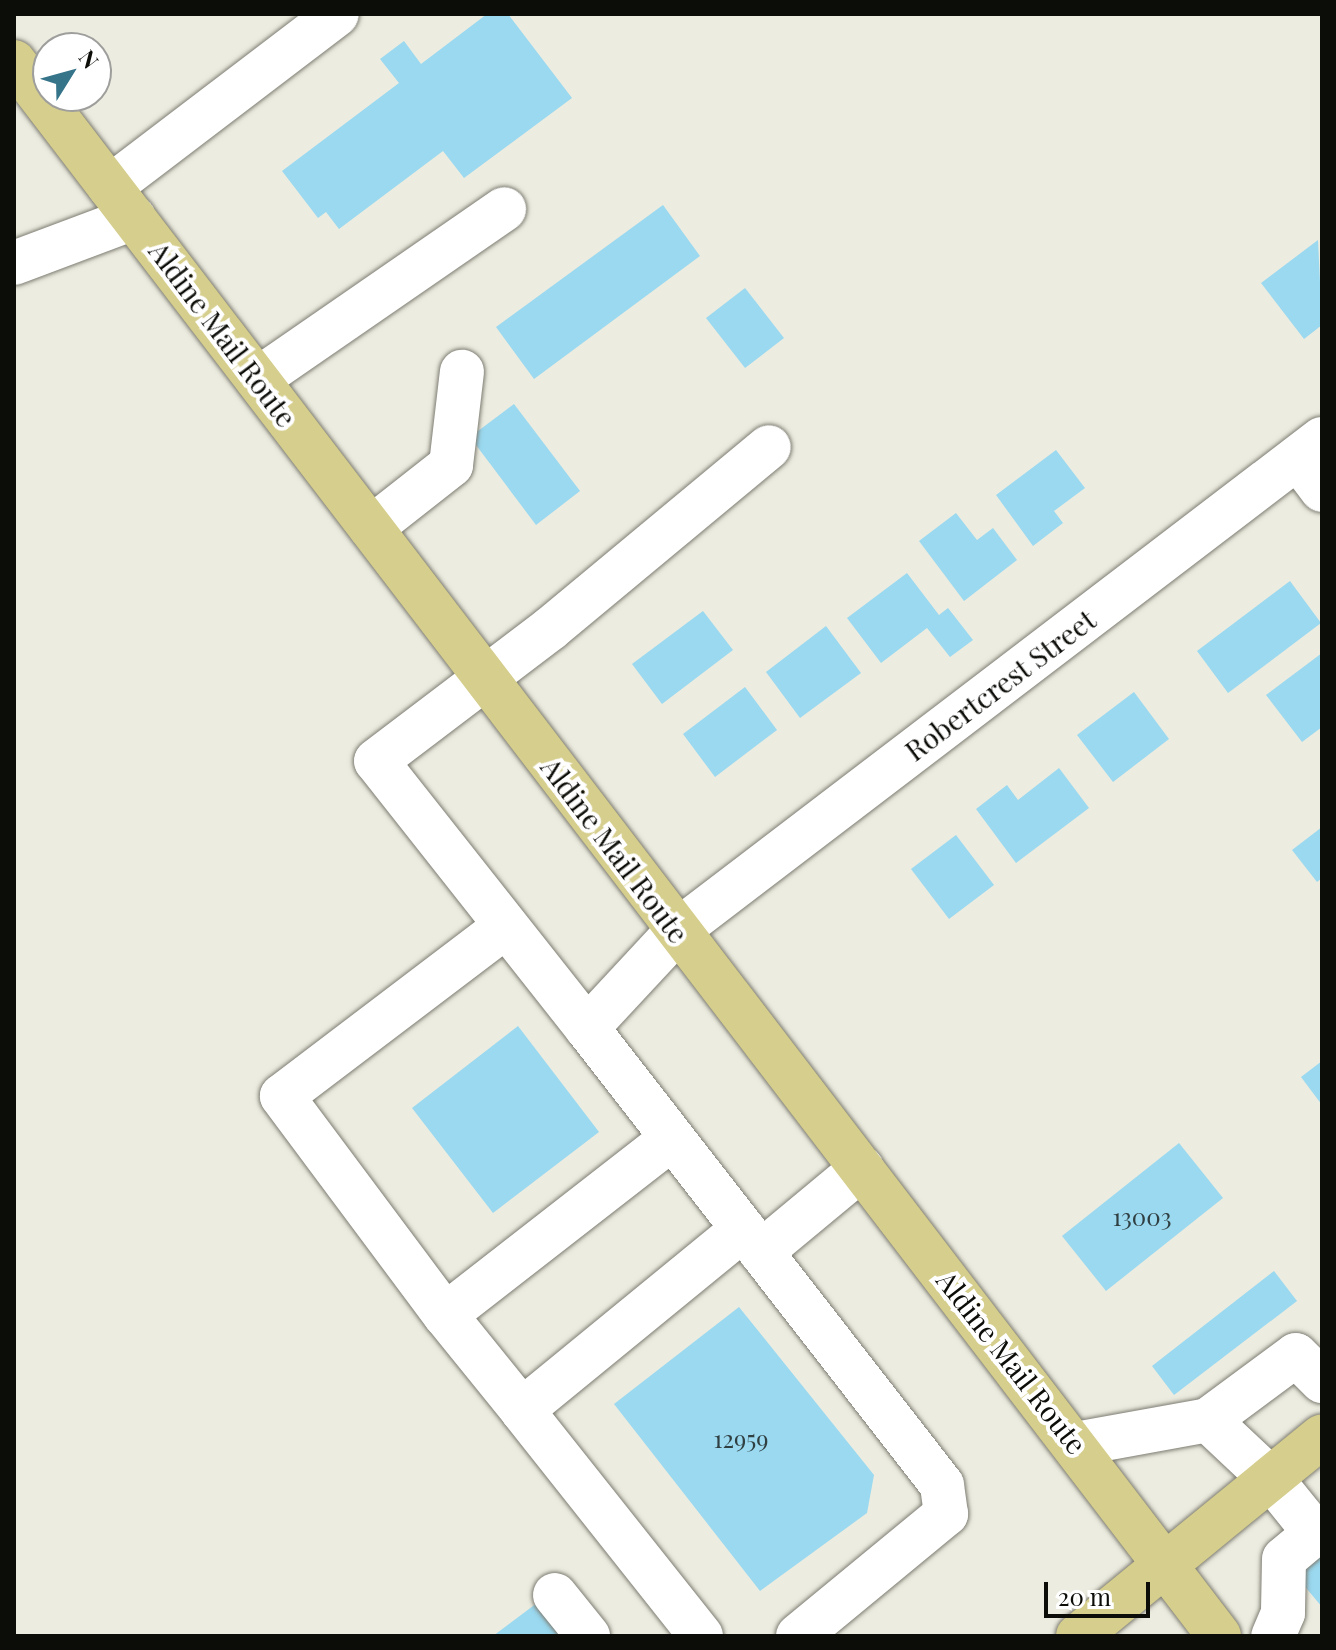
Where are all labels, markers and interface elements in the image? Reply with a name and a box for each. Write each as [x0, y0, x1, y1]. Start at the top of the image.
north arrow [32, 32, 112, 112]
text: N [73, 43, 106, 74]
street label: Aldine Mail Route [143, 235, 303, 433]
street label: Robertcrest Street [898, 602, 1102, 768]
street label: Aldine Mail Route [535, 751, 695, 949]
house number: 13003 [1113, 1203, 1171, 1231]
street label: Aldine Mail Route [930, 1264, 1094, 1460]
house number: 12959 [714, 1425, 768, 1453]
scale bar [1048, 1566, 1154, 1616]
text: 20 m [1058, 1580, 1111, 1612]

